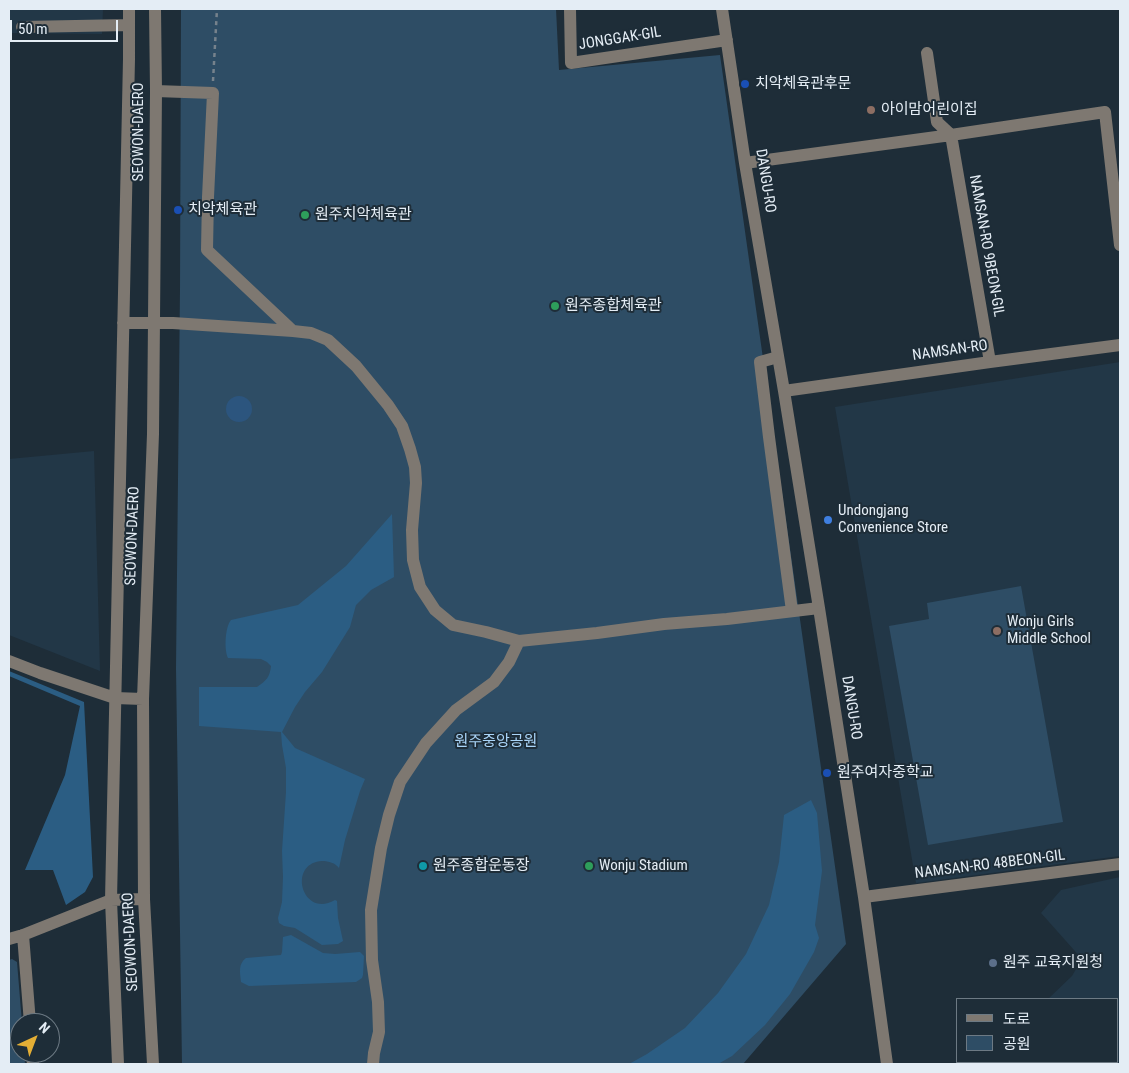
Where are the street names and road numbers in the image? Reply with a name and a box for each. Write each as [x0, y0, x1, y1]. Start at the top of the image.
street label: JONGGAK-GIL [578, 24, 662, 54]
street label: SEOWON-DAERO [130, 82, 148, 182]
street label: DANGU-RO [751, 148, 779, 214]
street label: NAMSAN-RO 9BEON-GIL [965, 173, 1007, 319]
street label: NAMSAN-RO [911, 337, 989, 365]
street label: SEOWON-DAERO [122, 486, 144, 586]
street label: DANGU-RO [837, 675, 865, 741]
street label: NAMSAN-RO 48BEON-GIL [914, 847, 1066, 883]
street label: SEOWON-DAERO [119, 892, 143, 992]

